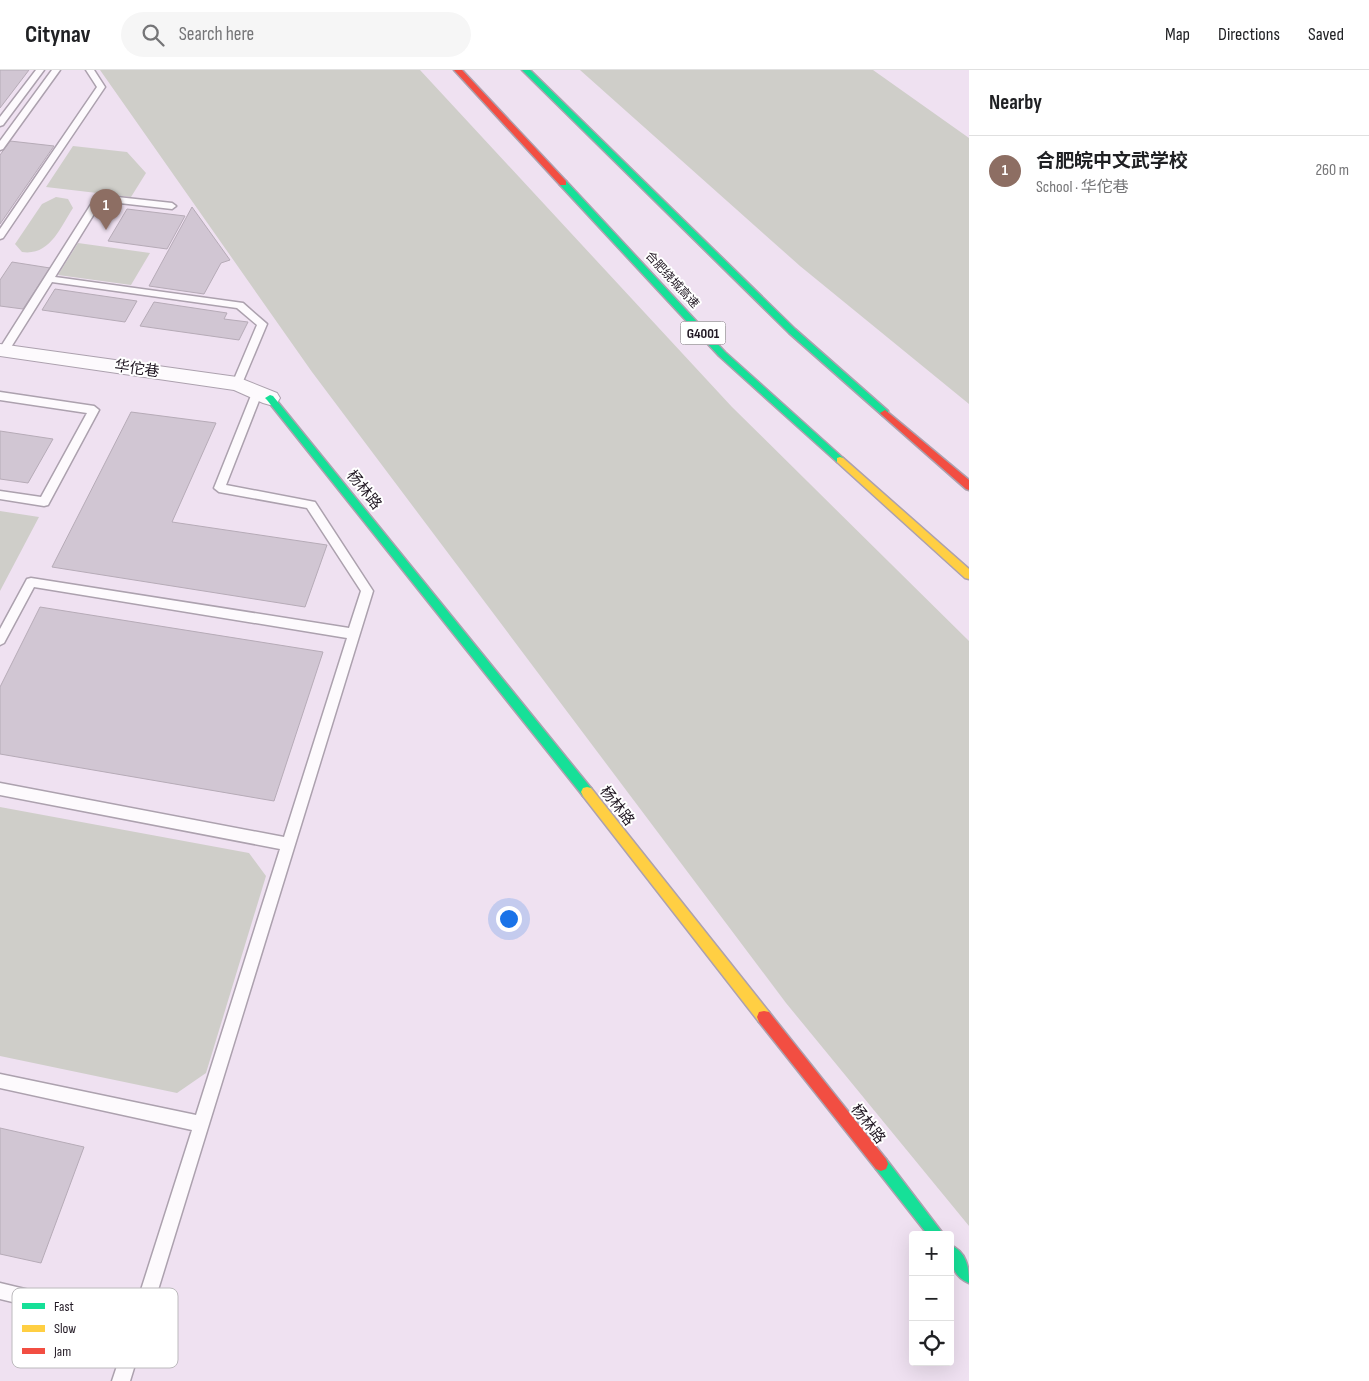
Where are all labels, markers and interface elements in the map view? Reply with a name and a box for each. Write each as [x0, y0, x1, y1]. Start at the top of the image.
search box [121, 12, 471, 57]
text: Citynav [25, 20, 91, 49]
icon: search [139, 21, 167, 49]
text: Search here [179, 23, 254, 46]
text: Map [1165, 24, 1190, 45]
text: Directions [1218, 24, 1280, 45]
text: Saved [1308, 24, 1344, 45]
text: Nearby [989, 90, 1042, 115]
text: 合肥皖中文武学校 [1036, 150, 1188, 173]
text: 1 [1002, 161, 1008, 180]
text: 260 m [1315, 161, 1349, 180]
text: School · 华佗巷 [1036, 178, 1129, 197]
pin: 1 [90, 189, 122, 230]
street label: 合肥绕城高速 [642, 249, 702, 311]
road number: G4001 [680, 322, 726, 344]
street label: 华佗巷 [113, 356, 161, 382]
street label: 杨林路 [342, 467, 386, 513]
street label: 杨林路 [596, 782, 638, 830]
your location [496, 906, 522, 932]
street label: 杨林路 [847, 1100, 889, 1148]
map controls [909, 1231, 954, 1366]
button: + [909, 1231, 954, 1276]
button: − [909, 1276, 954, 1321]
legend [12, 1288, 178, 1368]
text: Fast [54, 1298, 74, 1315]
text: Slow [54, 1320, 76, 1337]
button: locate [909, 1321, 954, 1366]
text: Jam [53, 1343, 71, 1360]

